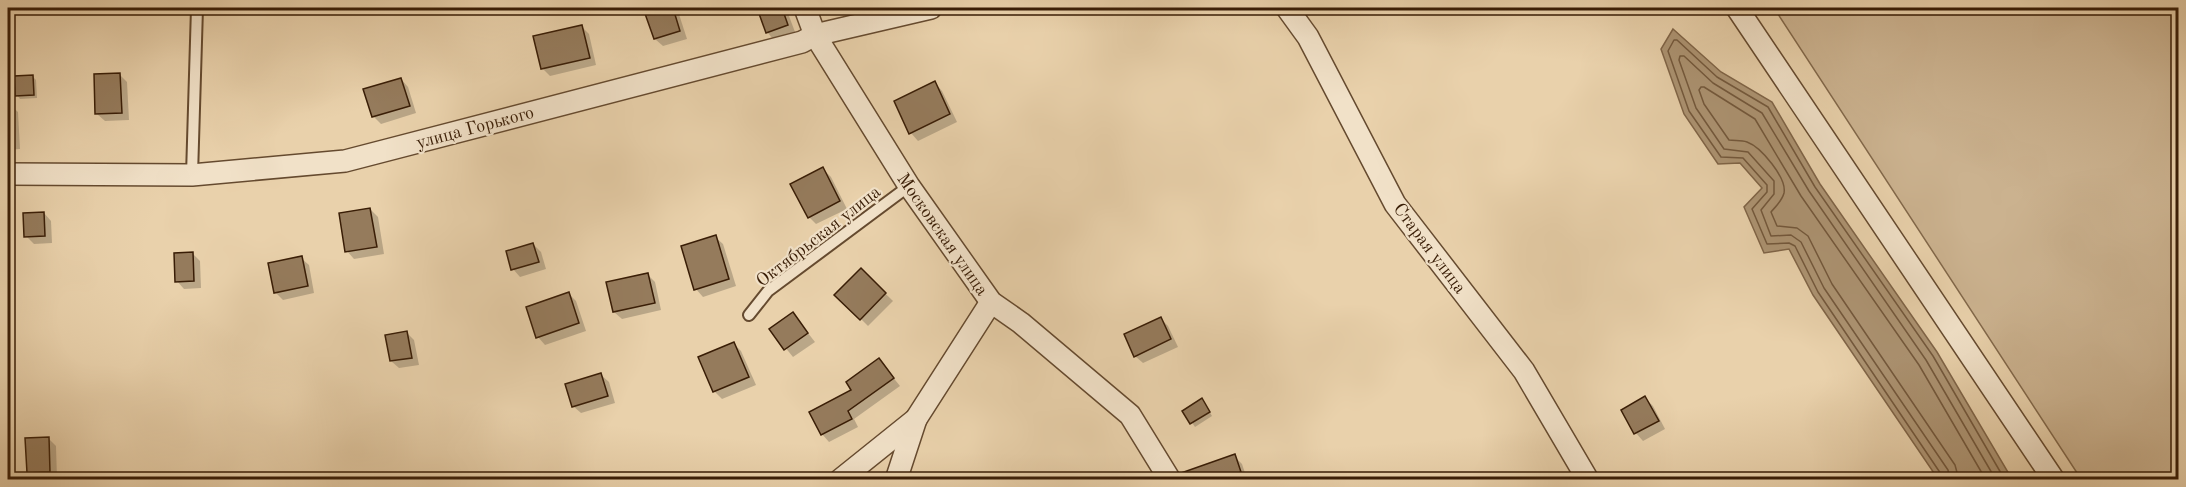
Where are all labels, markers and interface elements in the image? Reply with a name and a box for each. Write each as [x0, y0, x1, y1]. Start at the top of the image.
street label: улица Горького [414, 104, 536, 152]
street label: Московская улица [893, 170, 991, 299]
street label: Октябрьская улица [753, 183, 884, 291]
street label: Старая улица [1389, 200, 1469, 297]

